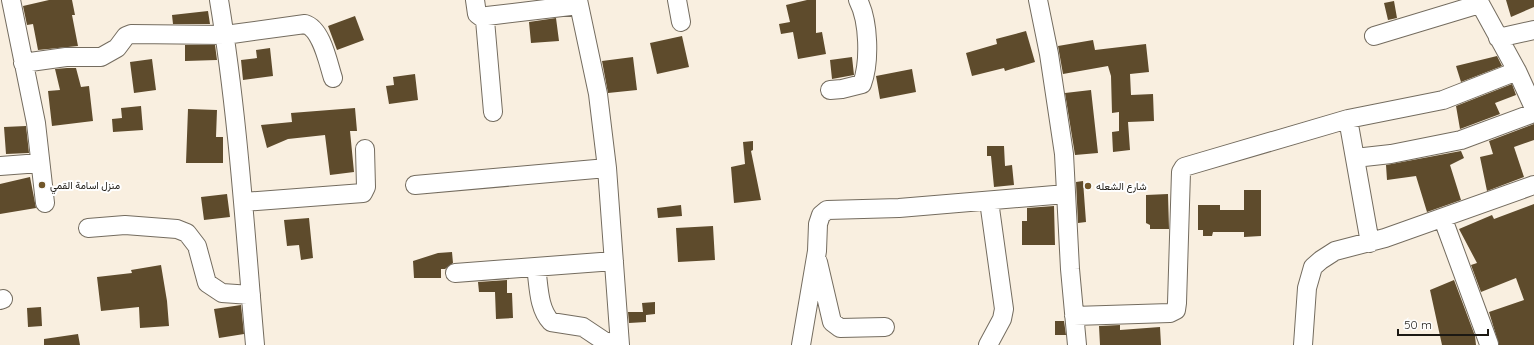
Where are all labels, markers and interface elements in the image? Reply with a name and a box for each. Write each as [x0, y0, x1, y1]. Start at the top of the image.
place label: منزل اسامة القمي [50, 179, 120, 194]
marker: منزل اسامة القمي [37, 180, 47, 190]
place label: شارع الشعله [1096, 180, 1147, 193]
marker: شارع الشعله [1083, 181, 1093, 191]
scale bar [1398, 311, 1488, 337]
text: 50 m [1404, 317, 1432, 332]

